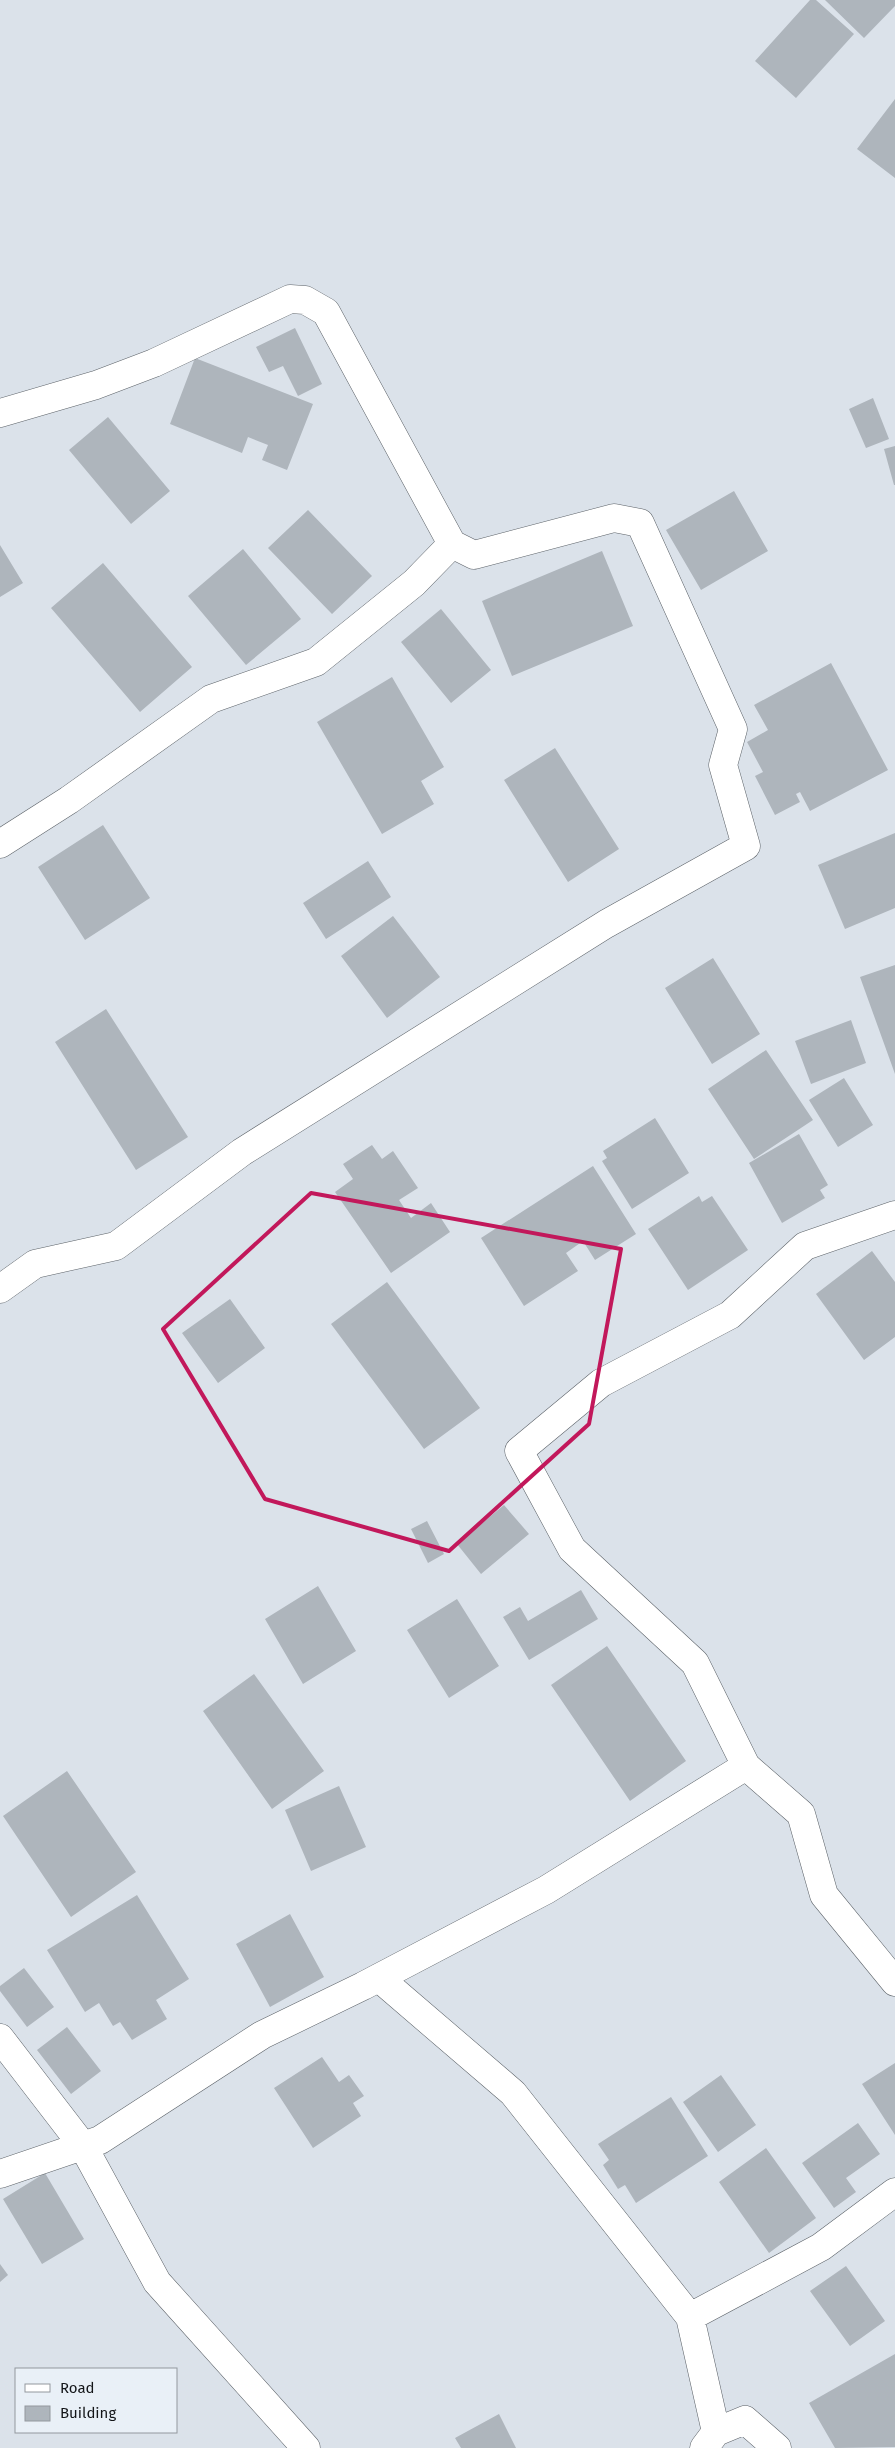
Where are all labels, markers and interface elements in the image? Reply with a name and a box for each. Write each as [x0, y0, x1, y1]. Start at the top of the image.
legend [15, 2368, 178, 2433]
text: Road [60, 2379, 95, 2397]
text: Building [60, 2404, 116, 2422]

